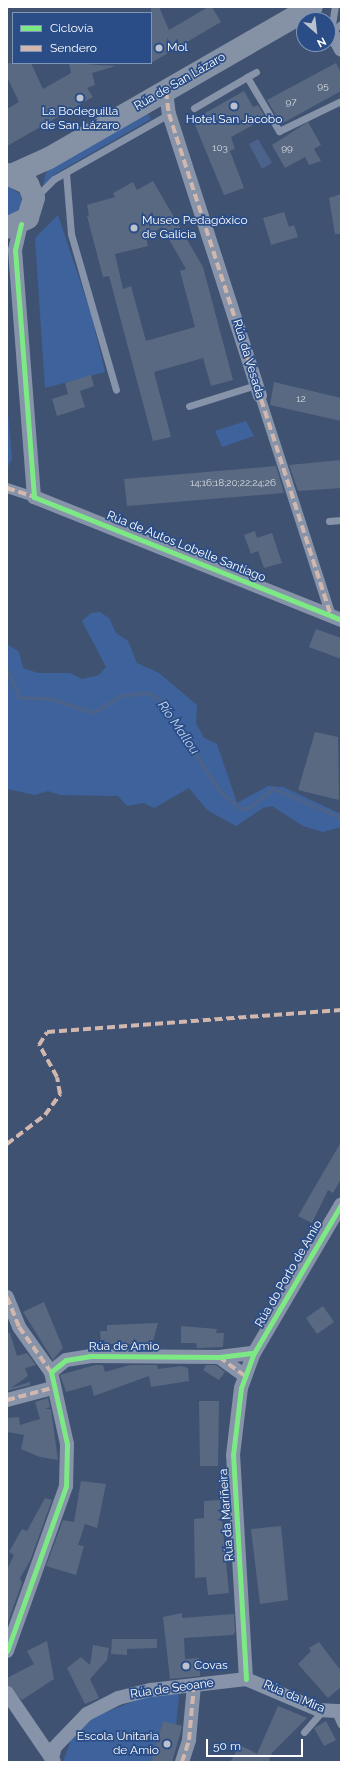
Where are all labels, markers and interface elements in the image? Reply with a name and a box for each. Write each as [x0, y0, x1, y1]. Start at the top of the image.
legend [12, 12, 152, 64]
north arrow [296, 12, 336, 52]
text: Ciclovía [50, 21, 93, 35]
text: N [315, 34, 328, 50]
text: Sendero [50, 41, 97, 55]
place label: Mol [167, 41, 188, 55]
marker: Mol [154, 43, 164, 53]
street label: Rúa de San Lázaro [132, 50, 228, 114]
house number: 95 [317, 80, 329, 92]
marker: La Bodeguilla de San Lázaro [75, 93, 85, 103]
house number: 97 [285, 96, 297, 108]
marker: Hotel San Jacobo [229, 101, 239, 111]
place label: La Bodeguilla de San Lázaro [41, 105, 119, 133]
place label: Hotel San Jacobo [185, 113, 283, 127]
house number: 103 [212, 142, 228, 154]
house number: 99 [281, 142, 293, 154]
place label: Museo Pedagóxico de Galicia [142, 214, 248, 242]
marker: Museo Pedagóxico de Galicia [129, 223, 139, 233]
street label: Rúa da Vesada [229, 318, 267, 400]
house number: 12 [296, 393, 306, 405]
house number: 14;16;18;20;22;24;26 [190, 477, 276, 489]
street label: Rúa de Autos Lobelle Santiago [104, 508, 268, 586]
water label: Río Mallou [154, 698, 202, 758]
street label: Rúa do Porto de Amio [252, 1218, 326, 1330]
street label: Rúa de Amio [89, 1340, 159, 1354]
street label: Rúa da Mariñeira [217, 1468, 237, 1562]
place label: Covas [194, 1659, 228, 1673]
marker: Covas [181, 1661, 191, 1671]
street label: Rúa de Seoane [129, 1676, 215, 1702]
street label: Rúa da Mira [261, 1678, 327, 1716]
place label: Escola Unitaria de Amio [77, 1730, 159, 1758]
scale bar [208, 1731, 305, 1757]
marker: Escola Unitaria de Amio [162, 1739, 172, 1749]
text: 50 m [213, 1739, 241, 1753]

